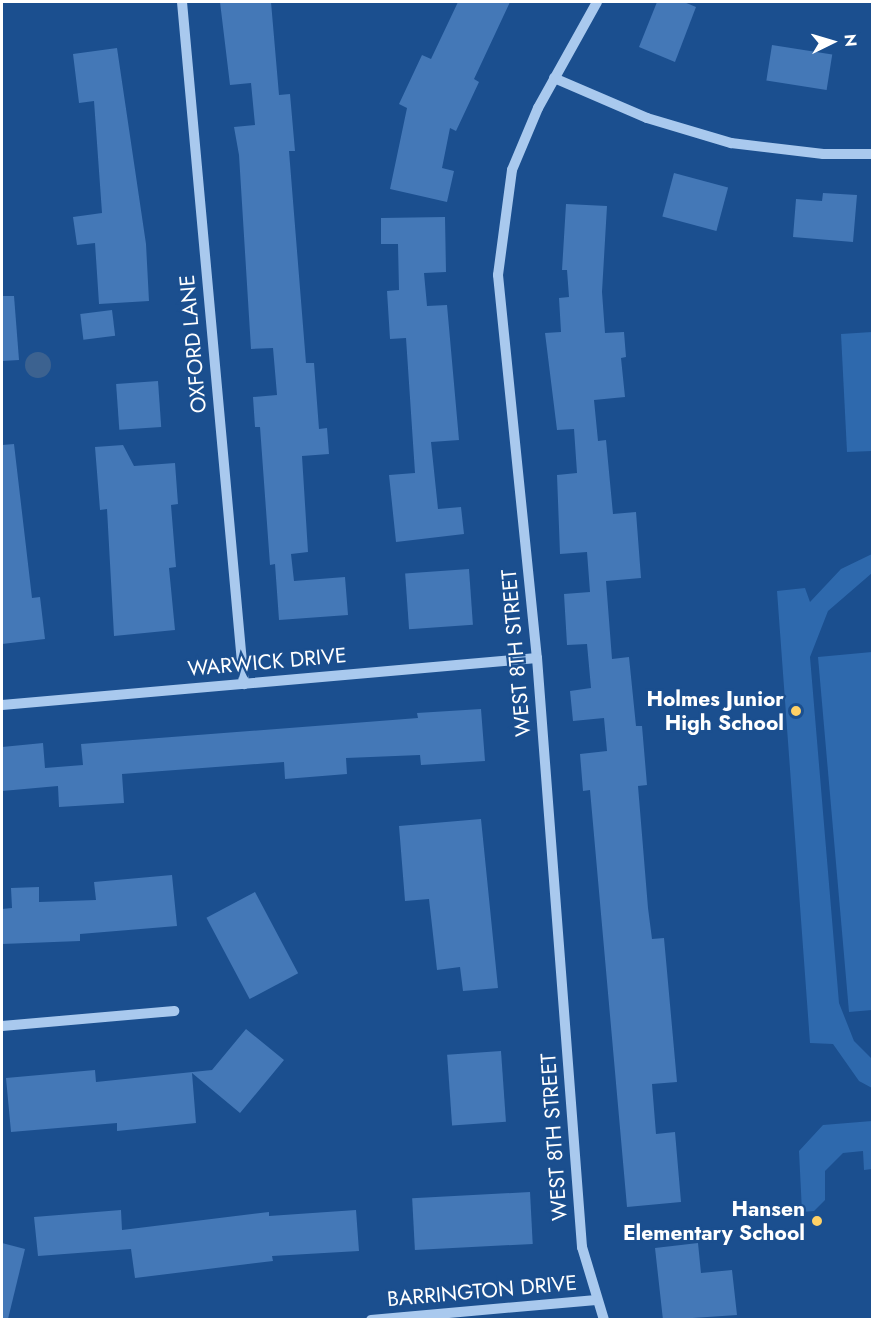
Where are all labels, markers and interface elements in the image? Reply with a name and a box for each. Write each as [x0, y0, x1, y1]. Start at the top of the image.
north arrow [802, 12, 862, 72]
text: N [838, 33, 862, 48]
street label: OXFORD LANE [174, 274, 212, 414]
street label: WEST 8TH STREET [496, 568, 536, 738]
street label: WARWICK DRIVE [187, 643, 347, 681]
place label: Holmes Junior High School [646, 686, 784, 736]
marker: Holmes Junior High School [789, 704, 803, 718]
street label: WEST 8TH STREET [536, 1052, 572, 1222]
place label: Hansen Elementary School [623, 1196, 805, 1246]
marker: Hansen Elementary School [810, 1214, 824, 1228]
street label: BARRINGTON DRIVE [386, 1270, 578, 1312]

